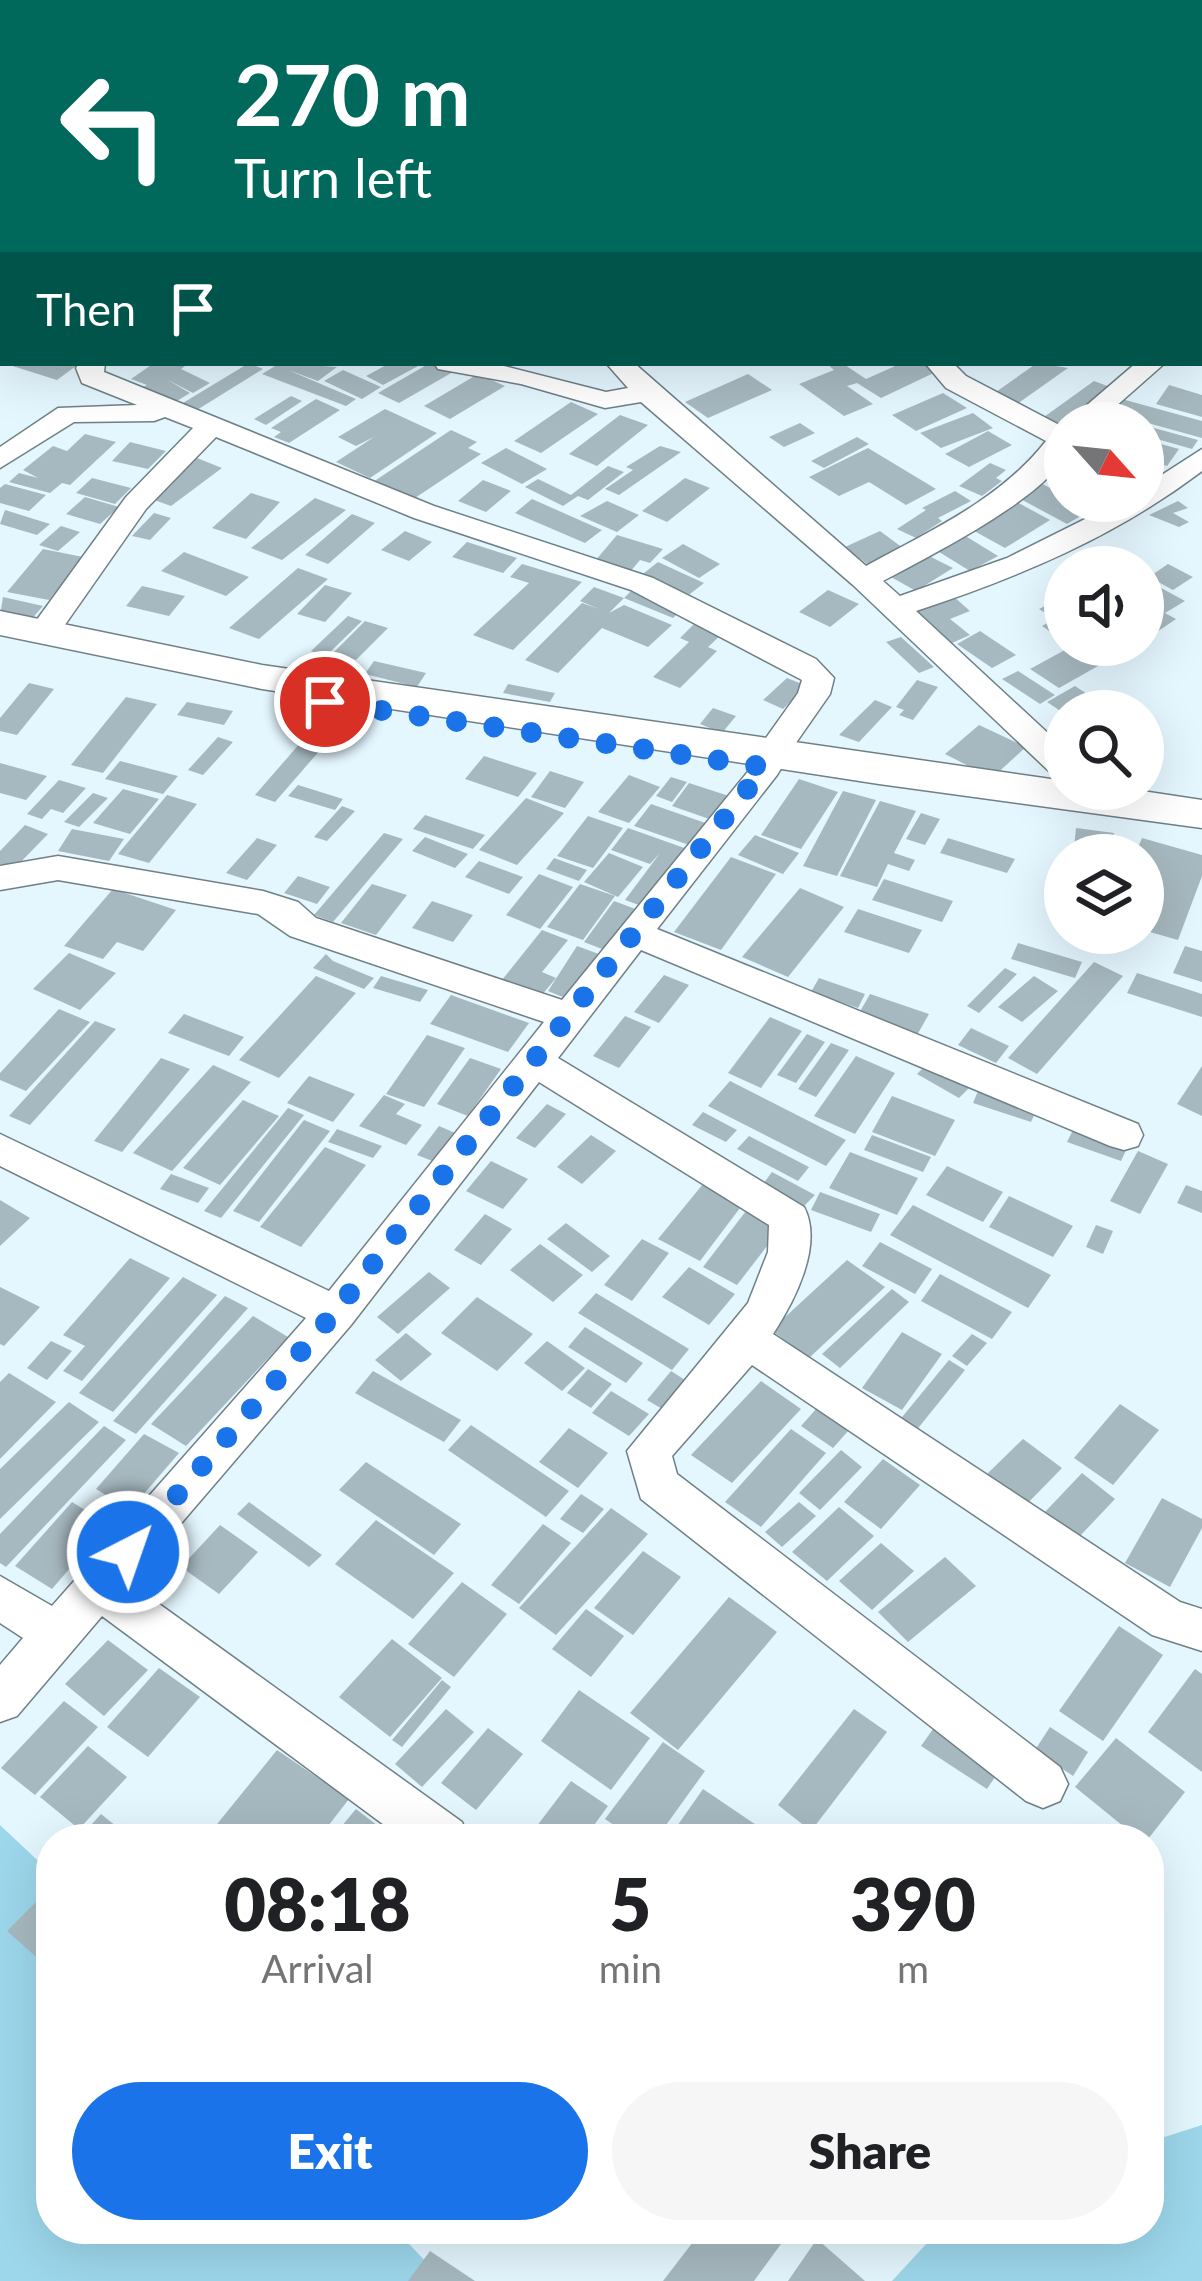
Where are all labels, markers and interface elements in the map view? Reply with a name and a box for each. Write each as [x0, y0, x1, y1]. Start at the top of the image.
text: 270 m [234, 43, 471, 144]
icon: left [36, 48, 192, 204]
text: Turn left [234, 145, 432, 210]
icon: arrive [160, 276, 226, 342]
text: Then [36, 282, 136, 336]
north arrow [1044, 402, 1164, 522]
map controls [1044, 402, 1164, 954]
button: sound [1044, 546, 1164, 666]
pin [274, 651, 376, 753]
icon: arrive [292, 669, 358, 735]
button: search [1044, 690, 1164, 810]
button: layers [1044, 834, 1164, 954]
position arrow [65, 1489, 191, 1615]
text: 08:18 [224, 1860, 410, 1946]
text: 5 [610, 1860, 651, 1946]
text: 390 [850, 1860, 976, 1946]
text: Arrival [261, 1945, 374, 1991]
text: min [599, 1945, 662, 1991]
text: m [897, 1945, 929, 1991]
button: Exit [72, 2082, 588, 2220]
button: Share [612, 2082, 1128, 2220]

